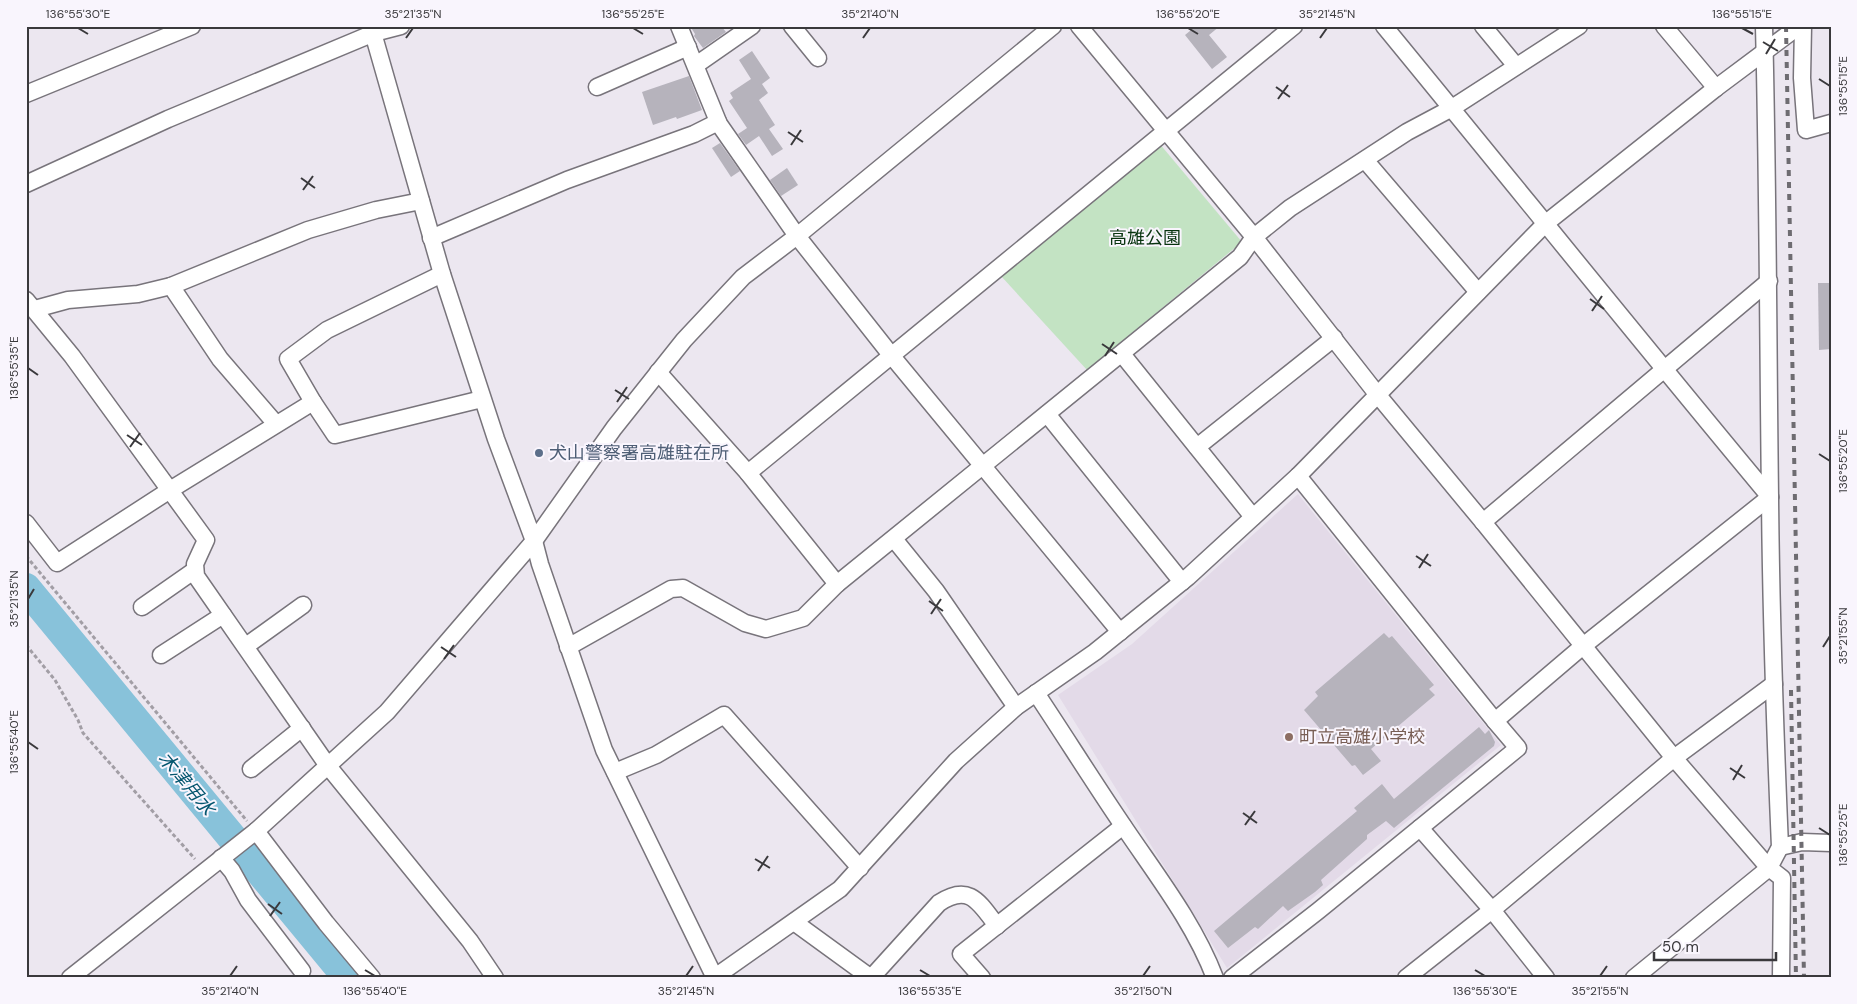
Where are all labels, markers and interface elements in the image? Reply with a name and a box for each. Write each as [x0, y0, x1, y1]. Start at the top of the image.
text: 136°55'30"E [46, 6, 110, 22]
text: 35°21'35"N [384, 6, 442, 22]
text: 136°55'25"E [601, 6, 665, 22]
text: 35°21'40"N [841, 6, 899, 22]
text: 136°55'20"E [1156, 6, 1220, 22]
text: 35°21'45"N [1299, 6, 1355, 22]
text: 136°55'15"E [1712, 6, 1772, 22]
text: 136°55'15"E [1835, 56, 1851, 116]
park label: 高雄公園 [1109, 226, 1181, 250]
text: 136°55'35"E [6, 336, 22, 400]
text: 136°55'20"E [1835, 429, 1851, 493]
place label: 犬山警察署高雄駐在所 [549, 441, 729, 465]
marker: 犬山警察署高雄駐在所 [533, 447, 545, 459]
text: 35°21'35"N [6, 570, 22, 628]
text: 35°21'55"N [1835, 608, 1851, 664]
text: 136°55'40"E [6, 710, 22, 774]
place label: 町立高雄小学校 [1299, 725, 1425, 749]
marker: 町立高雄小学校 [1283, 731, 1295, 743]
water label: 木津用水 [153, 746, 222, 822]
text: 136°55'25"E [1835, 803, 1851, 867]
scale bar [1654, 929, 1777, 961]
text: 50 m [1662, 937, 1699, 957]
text: 35°21'40"N [201, 983, 259, 999]
text: 136°55'40"E [343, 983, 407, 999]
text: 35°21'45"N [658, 983, 714, 999]
text: 136°55'35"E [898, 983, 962, 999]
text: 35°21'50"N [1114, 983, 1172, 999]
text: 136°55'30"E [1453, 983, 1517, 999]
text: 35°21'55"N [1572, 983, 1628, 999]

